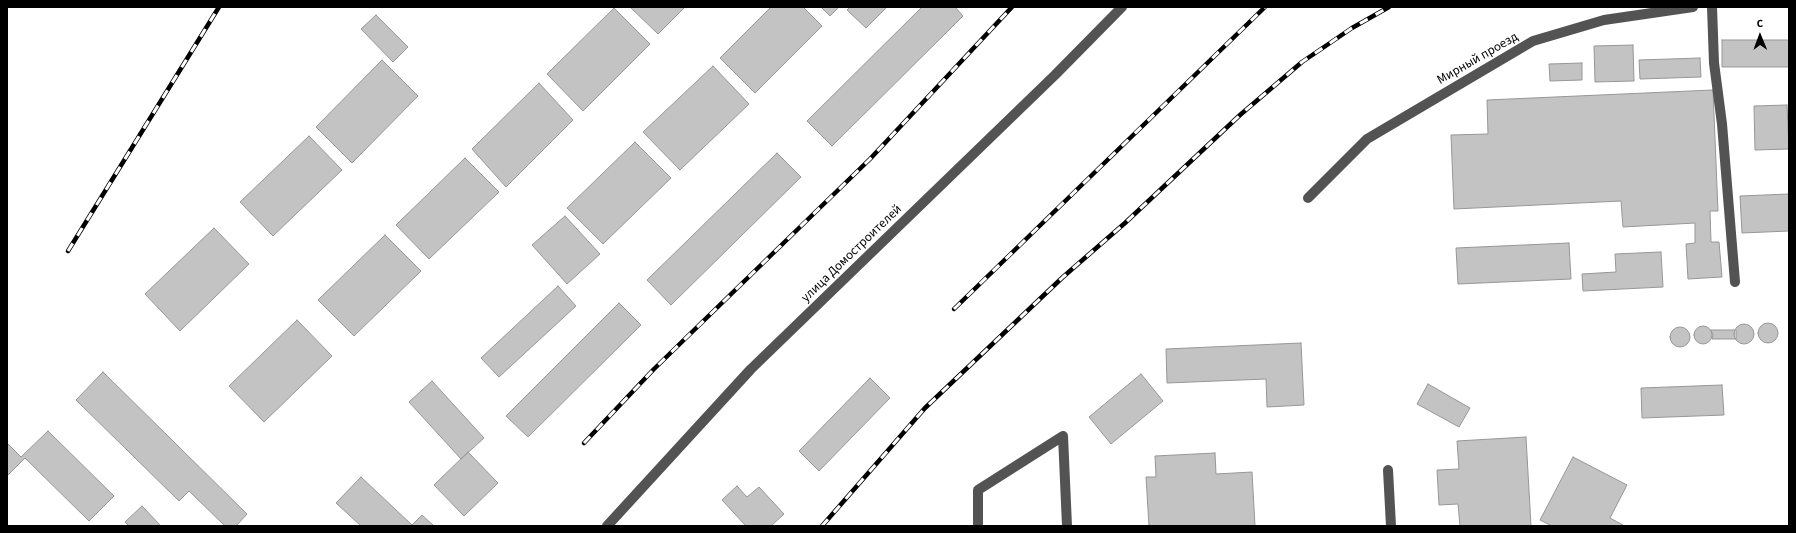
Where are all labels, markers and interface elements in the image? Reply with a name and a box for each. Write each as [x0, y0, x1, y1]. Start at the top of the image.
north arrow [1740, 16, 1780, 56]
text: С [1756, 16, 1763, 31]
street label: Мирный проезд [1435, 30, 1521, 88]
street label: улица Домостроителей [798, 202, 906, 306]

